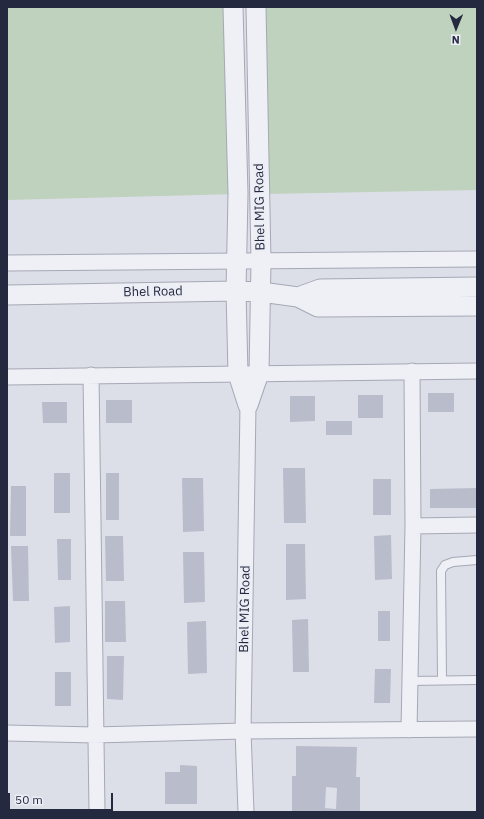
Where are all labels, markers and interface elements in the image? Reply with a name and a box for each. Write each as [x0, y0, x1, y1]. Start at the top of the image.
north arrow [436, 8, 476, 48]
text: N [452, 33, 460, 47]
street label: Bhel MIG Road [251, 163, 269, 251]
street label: Bhel Road [123, 284, 183, 300]
street label: Bhel MIG Road [236, 565, 254, 653]
scale bar [10, 785, 115, 811]
text: 50 m [15, 792, 43, 807]

